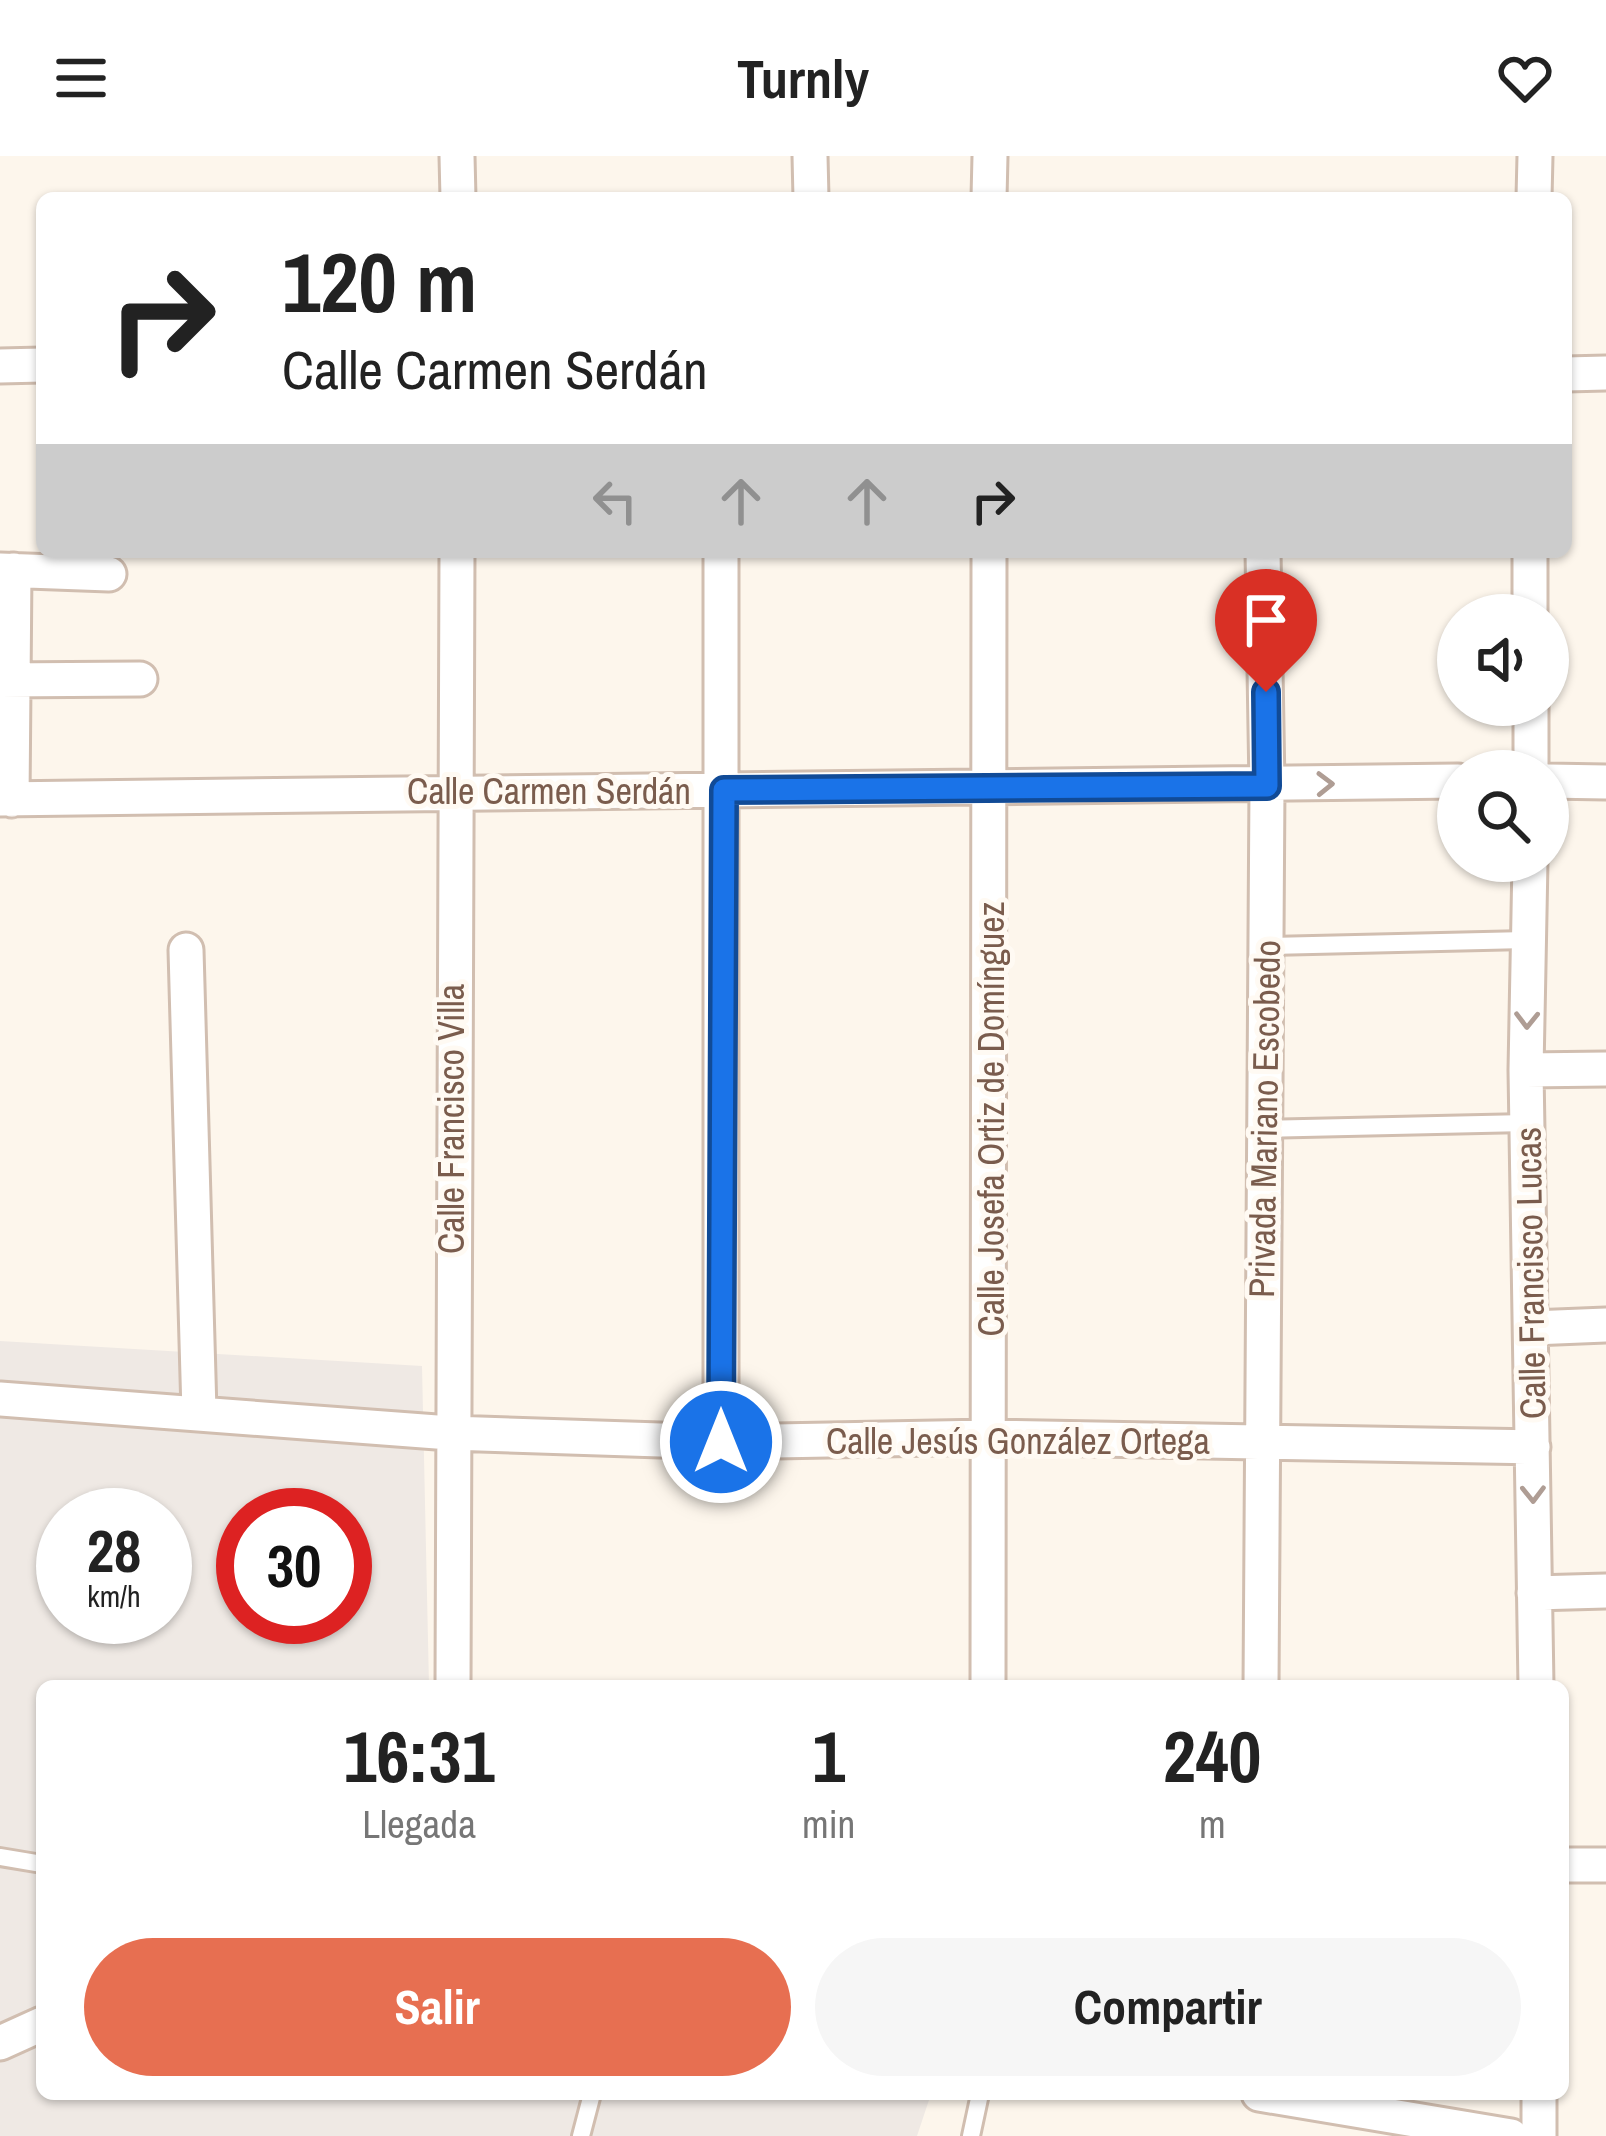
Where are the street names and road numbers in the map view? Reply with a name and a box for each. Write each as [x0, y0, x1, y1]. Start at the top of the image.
street label: Calle Carmen Serdán [407, 767, 691, 815]
street label: Calle Josefa Ortiz de Domínguez [967, 902, 1015, 1336]
street label: Privada Mariano Escobedo [1237, 940, 1291, 1298]
street label: Calle Francisco Villa [427, 984, 475, 1254]
street label: Calle Francisco Lucas [1503, 1127, 1557, 1419]
street label: Calle Jesús González Ortega [826, 1417, 1210, 1465]

